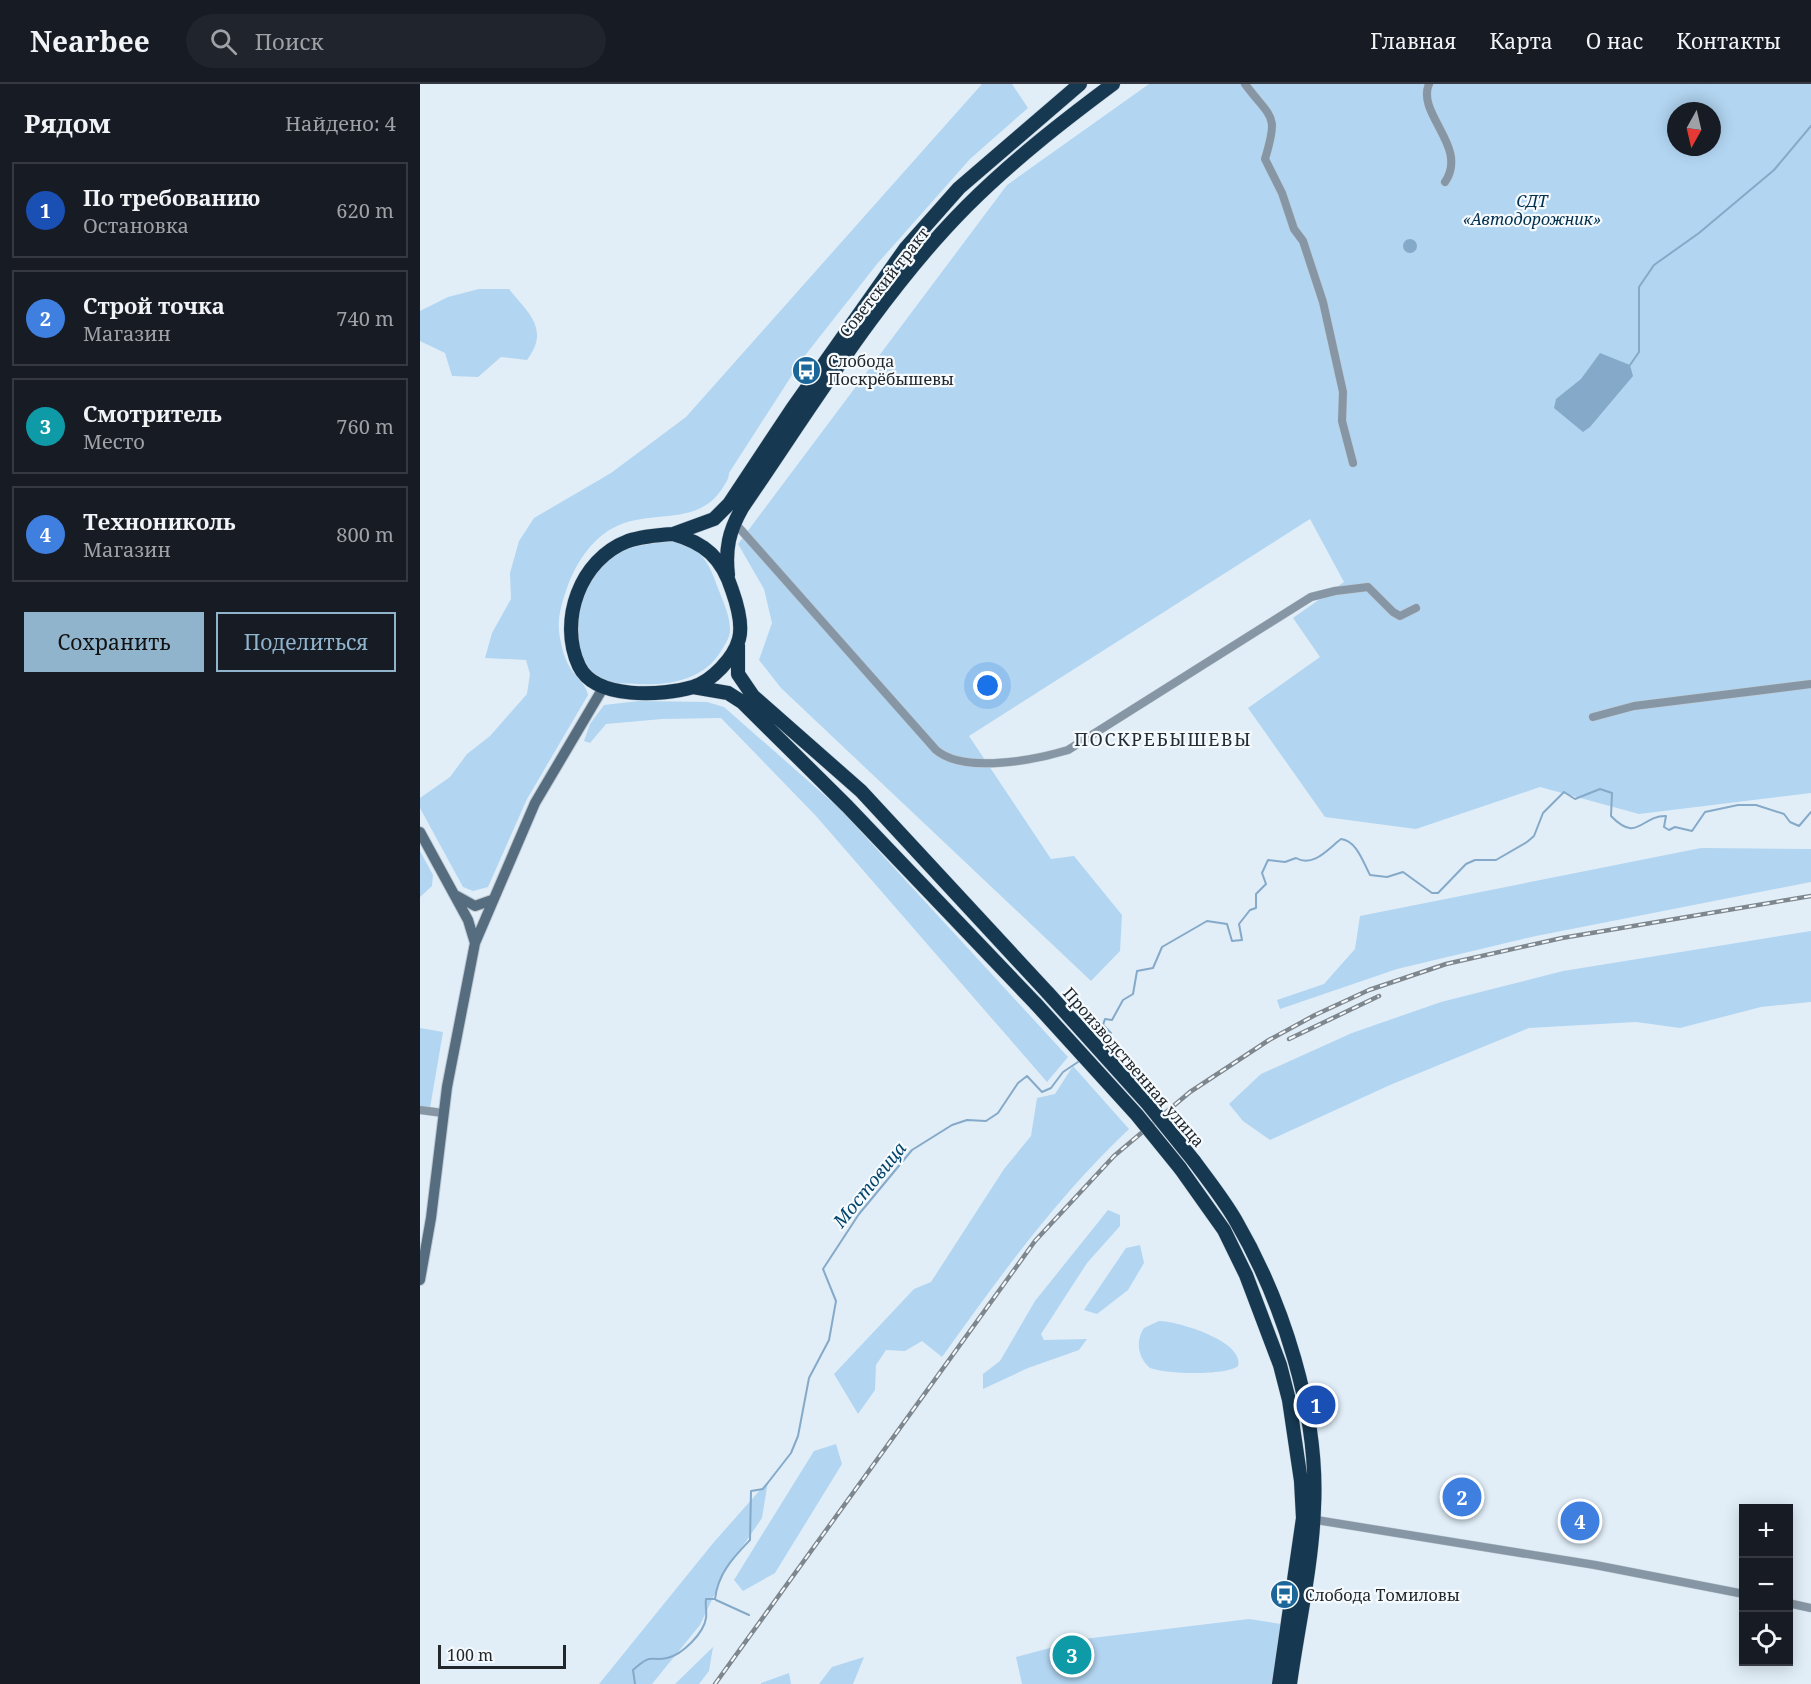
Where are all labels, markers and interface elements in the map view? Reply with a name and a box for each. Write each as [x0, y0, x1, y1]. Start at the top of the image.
search box [186, 14, 606, 68]
text: Nearbee [30, 22, 150, 60]
icon: search [207, 25, 240, 58]
text: Поиск [255, 26, 323, 56]
text: Главная [1370, 27, 1457, 55]
text: Карта [1490, 27, 1553, 55]
text: О нас [1586, 27, 1643, 55]
text: Контакты [1676, 27, 1781, 55]
north arrow [1667, 102, 1721, 156]
text: Рядом [24, 105, 111, 141]
text: Найдено: 4 [285, 110, 396, 137]
text: По требованию [83, 182, 260, 212]
park label: СДТ «Автодорожник» [1463, 190, 1601, 230]
text: 1 [40, 197, 51, 224]
text: 620 m [336, 197, 394, 224]
text: Остановка [83, 212, 189, 239]
street label: Советский тракт [834, 222, 934, 341]
text: Строй точка [83, 290, 225, 320]
text: 2 [40, 305, 51, 332]
text: 740 m [336, 305, 394, 332]
text: Магазин [83, 320, 171, 347]
place label: Слобода Поскрёбышевы [828, 350, 954, 390]
bus stop icon: Слобода Поскрёбышевы [791, 354, 823, 386]
text: Смотритель [83, 398, 222, 428]
text: 3 [40, 413, 51, 440]
text: 760 m [336, 413, 394, 440]
text: Место [83, 428, 145, 455]
text: Технониколь [83, 506, 236, 536]
text: 4 [40, 521, 51, 548]
text: 800 m [336, 521, 394, 548]
text: Магазин [83, 536, 171, 563]
button: Сохранить [24, 612, 204, 672]
button: Поделиться [216, 612, 396, 672]
your location [973, 671, 1002, 700]
district label: ПОСКРЕБЫШЕВЫ [1074, 727, 1252, 751]
street label: Производственная улица [1058, 982, 1210, 1152]
water label: Мостовица [827, 1137, 911, 1233]
pin: 1 [1296, 1382, 1336, 1428]
pin: 2 [1442, 1474, 1482, 1520]
pin: 4 [1560, 1498, 1600, 1544]
map controls [1739, 1504, 1793, 1666]
button: + [1739, 1504, 1793, 1558]
button: − [1739, 1558, 1793, 1612]
bus stop icon: Слобода Томиловы [1268, 1579, 1300, 1611]
place label: Слобода Томиловы [1305, 1584, 1460, 1606]
button: locate [1739, 1612, 1793, 1666]
pin: 3 [1052, 1632, 1092, 1678]
scale bar [438, 1642, 566, 1670]
text: 100 m [447, 1644, 493, 1666]

